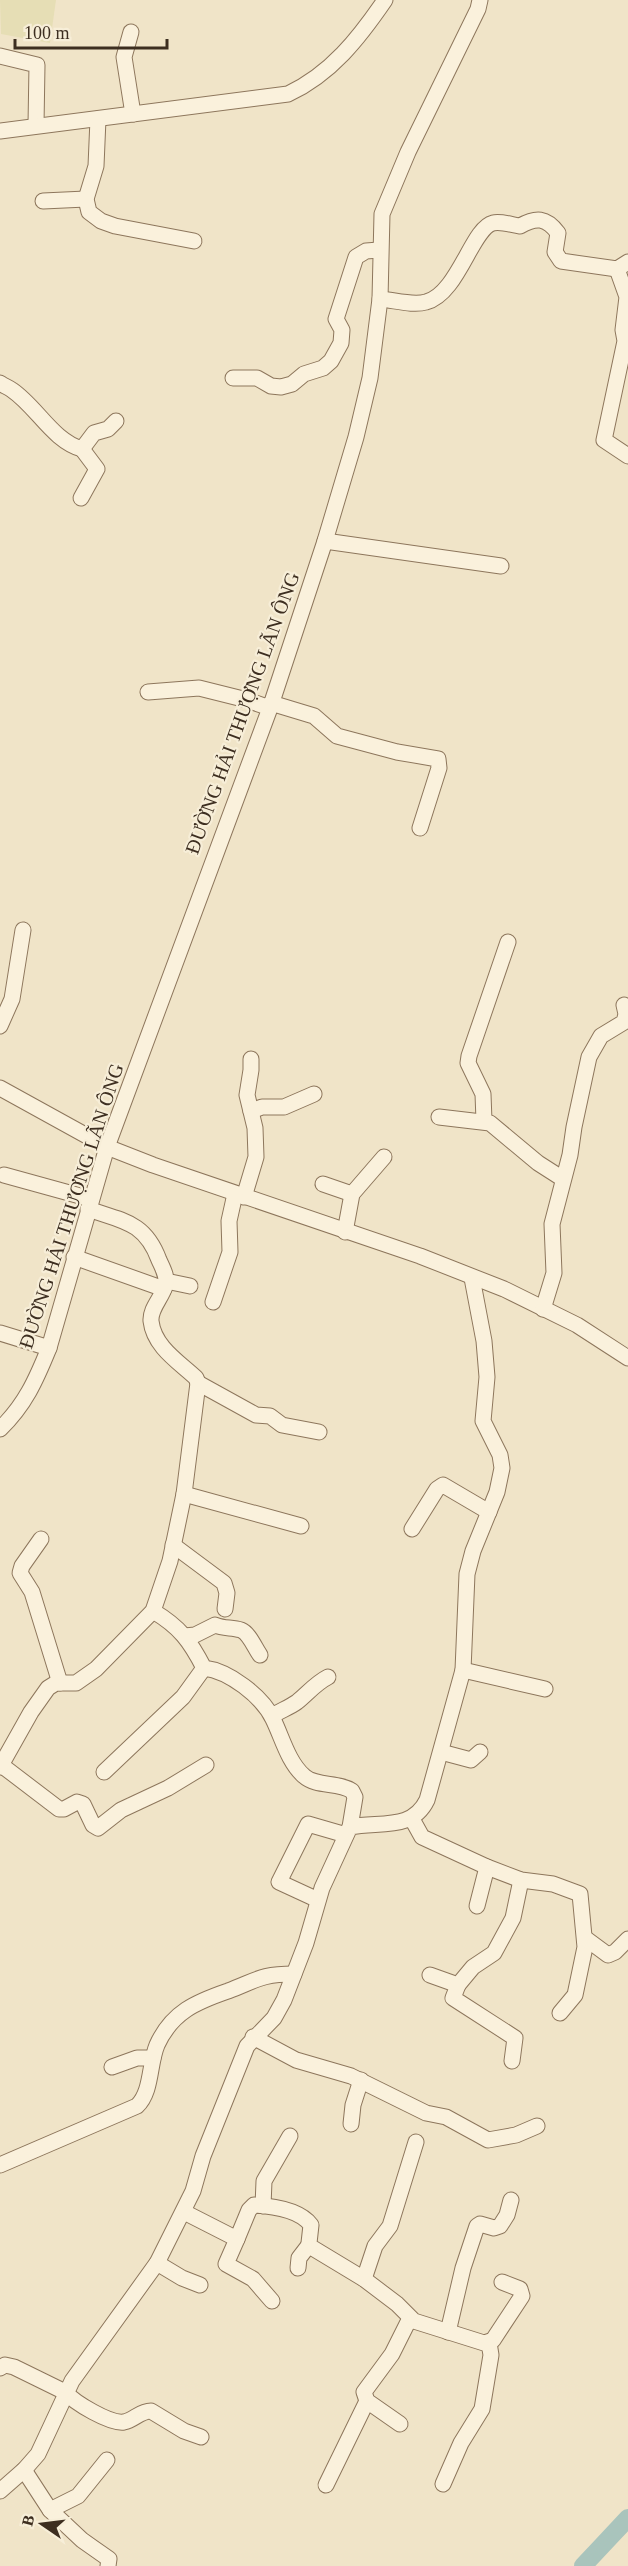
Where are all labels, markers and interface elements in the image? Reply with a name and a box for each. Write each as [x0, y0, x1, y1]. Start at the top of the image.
scale bar [15, 12, 166, 50]
text: 100 m [24, 23, 70, 43]
street label: ĐƯỜNG HẢI THƯỢNG LÃN ÔNG [180, 569, 303, 857]
street label: ĐƯỜNG HẢI THƯỢNG LÃN ÔNG [13, 1060, 128, 1351]
north arrow [12, 2494, 72, 2554]
text: B [18, 2513, 38, 2528]

